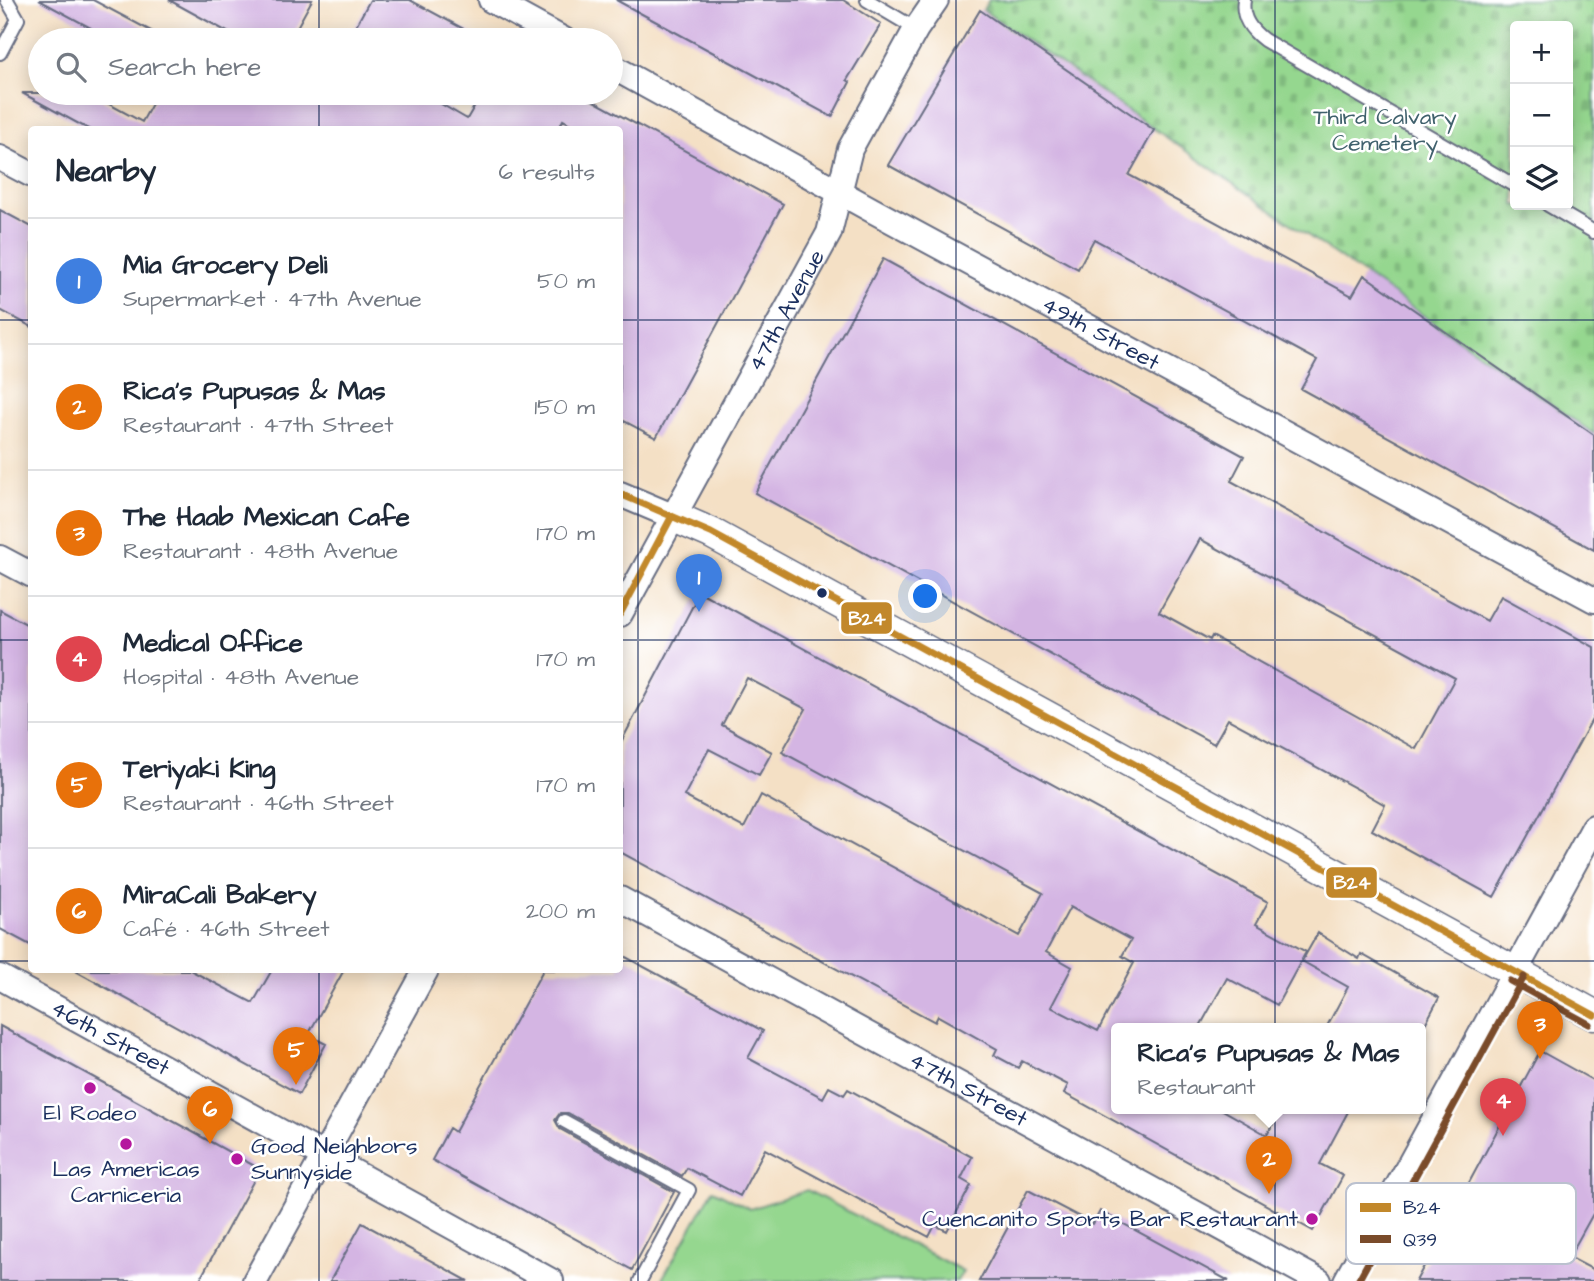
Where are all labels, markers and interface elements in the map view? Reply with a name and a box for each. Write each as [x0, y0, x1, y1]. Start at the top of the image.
map controls [1510, 21, 1573, 210]
button: + [1510, 21, 1573, 84]
search box [28, 28, 623, 105]
icon: search [52, 48, 90, 86]
text: Search here [108, 49, 261, 85]
button: − [1510, 84, 1573, 147]
park label: Third Calvary Cemetery [1313, 101, 1457, 160]
button: layers [1510, 147, 1573, 210]
text: Nearby [56, 151, 156, 193]
text: 6 results [499, 156, 595, 188]
street label: 47th Avenue [740, 244, 833, 377]
text: Mia Grocery Deli [123, 247, 328, 283]
text: 1 [78, 265, 80, 297]
text: 50 m [537, 265, 595, 297]
text: Supermarket · 47th Avenue [123, 283, 422, 315]
street label: 49th Street [1036, 289, 1166, 379]
text: Rica's Pupusas & Mas [123, 373, 386, 409]
text: 2 [72, 391, 86, 423]
text: 150 m [534, 391, 595, 423]
text: Restaurant · 47th Street [123, 409, 394, 441]
text: The Haab Mexican Cafe [123, 499, 410, 535]
text: 3 [73, 517, 85, 549]
text: 170 m [536, 517, 595, 549]
text: Restaurant · 48th Avenue [123, 535, 398, 567]
pin: 1 [676, 554, 722, 612]
your location [908, 579, 942, 613]
unlabelled marker [815, 586, 829, 600]
line badge: B24 [840, 601, 893, 635]
text: B24 [848, 606, 886, 633]
text: Medical Office [123, 625, 303, 661]
text: 4 [71, 643, 87, 675]
text: 170 m [536, 643, 595, 675]
text: Hospital · 48th Avenue [123, 661, 359, 693]
text: Teriyaki King [123, 751, 275, 787]
text: 5 [71, 769, 87, 801]
text: 170 m [536, 769, 595, 801]
text: Restaurant · 46th Street [123, 787, 394, 819]
line badge: B24 [1325, 866, 1378, 899]
text: B24 [1333, 870, 1371, 897]
text: MiraCali Bakery [123, 877, 316, 913]
text: 6 [72, 895, 86, 927]
text: 200 m [526, 895, 595, 927]
text: Café · 46th Street [123, 913, 330, 945]
street label: 46th Street [45, 992, 176, 1084]
pin: 3 [1517, 1001, 1563, 1059]
popup [1111, 1023, 1426, 1114]
pin: 5 [273, 1027, 319, 1085]
text: Rica's Pupusas & Mas [1137, 1035, 1400, 1071]
street label: 47th Street [903, 1044, 1034, 1135]
text: Restaurant [1137, 1071, 1255, 1103]
pin: 4 [1480, 1078, 1526, 1136]
marker: El Rodeo [82, 1080, 98, 1096]
pin: 6 [187, 1086, 233, 1144]
place label: El Rodeo [44, 1097, 137, 1129]
place label: Good Neighbors Sunnyside [251, 1130, 417, 1189]
marker: Las Americas Carniceria [118, 1136, 134, 1152]
pin: 2 [1246, 1136, 1292, 1194]
marker: Good Neighbors Sunnyside [229, 1151, 245, 1167]
place label: Las Americas Carniceria [52, 1153, 200, 1211]
legend [1346, 1183, 1576, 1264]
text: B24 [1403, 1195, 1440, 1222]
place label: Cuencanito Sports Bar Restaurant [922, 1203, 1299, 1235]
marker: Cuencanito Sports Bar Restaurant [1304, 1211, 1320, 1227]
text: Q39 [1403, 1227, 1437, 1254]

